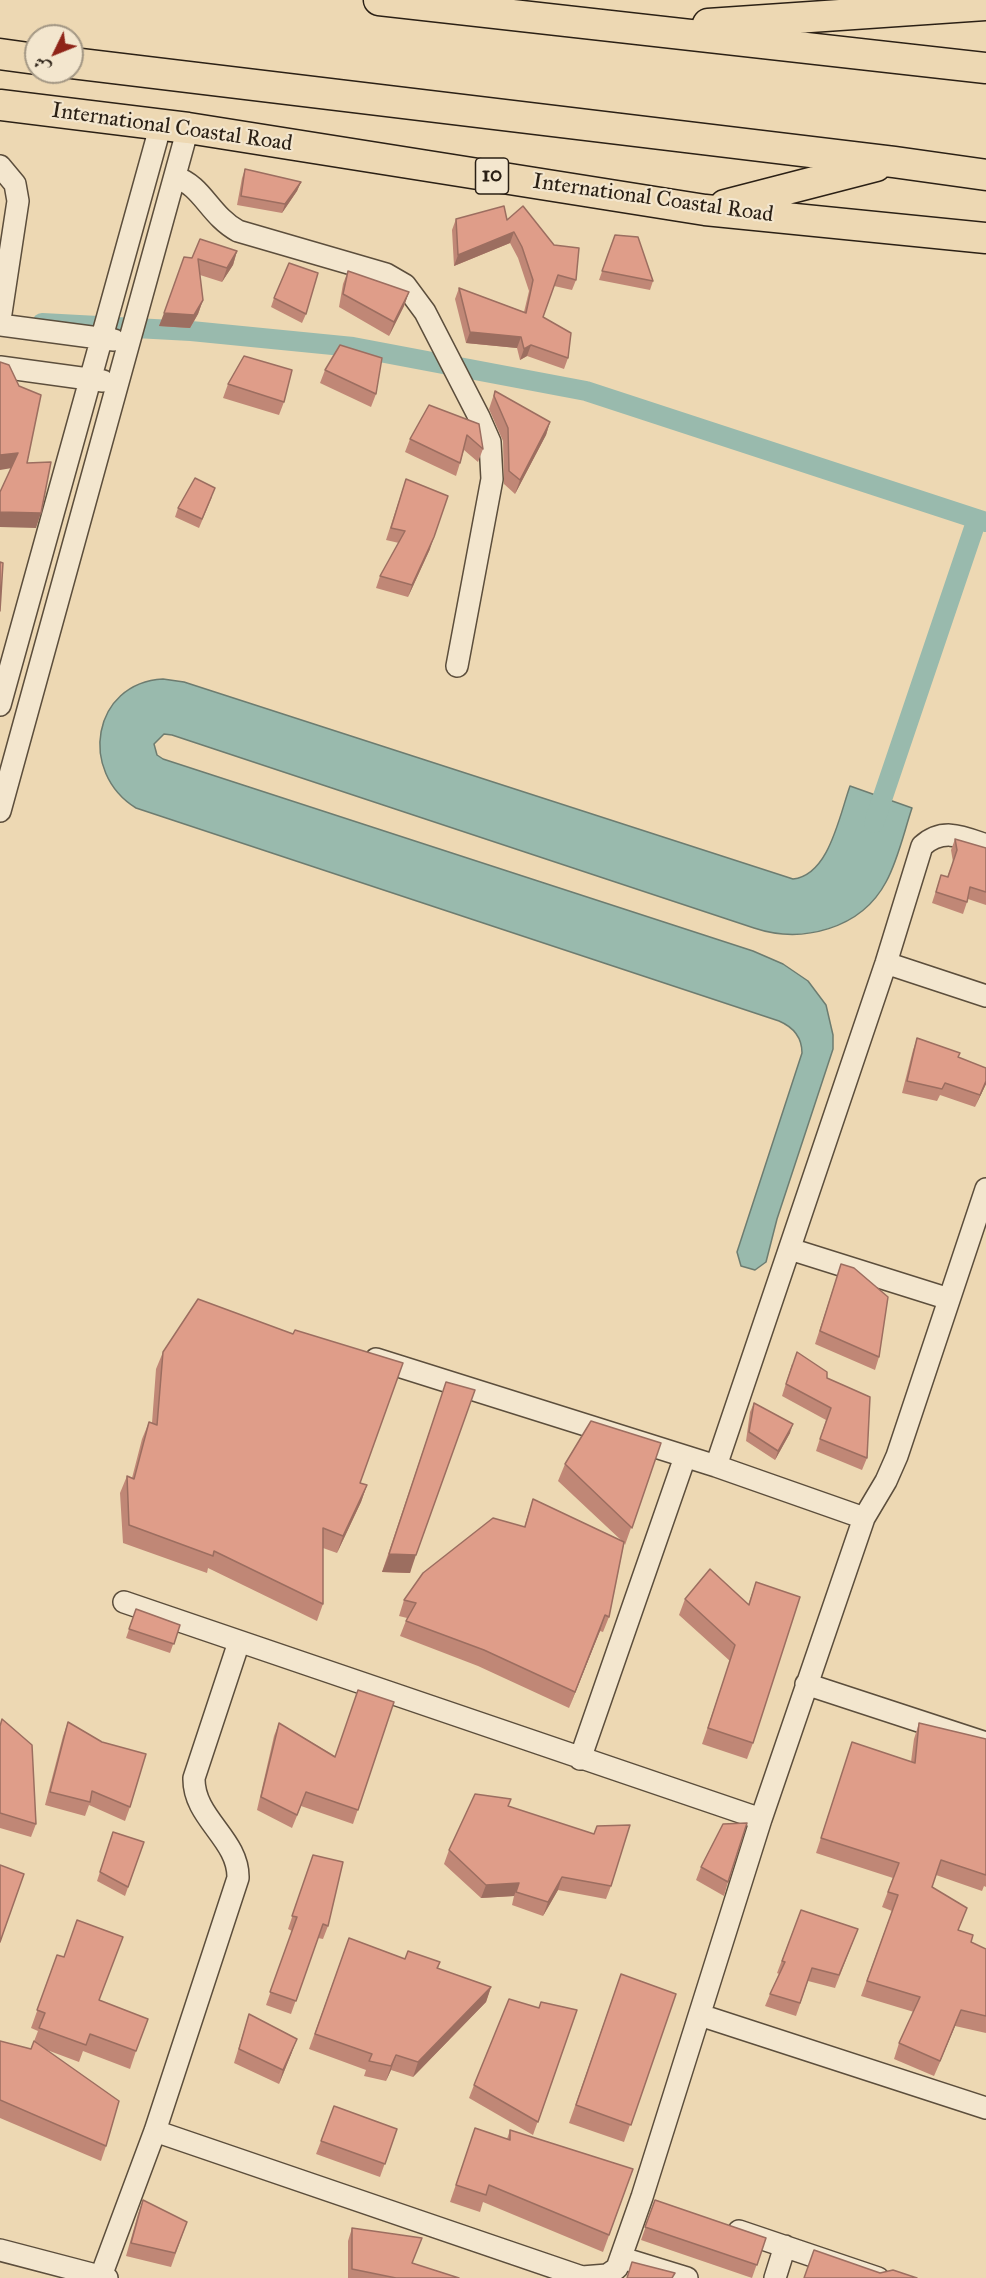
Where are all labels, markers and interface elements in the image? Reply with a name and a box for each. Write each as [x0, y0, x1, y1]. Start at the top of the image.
north arrow [24, 24, 84, 84]
text: ش [30, 53, 54, 78]
street label: International Coastal Road [50, 98, 294, 158]
road number: 10 [476, 158, 508, 194]
street label: International Coastal Road [531, 169, 775, 229]

